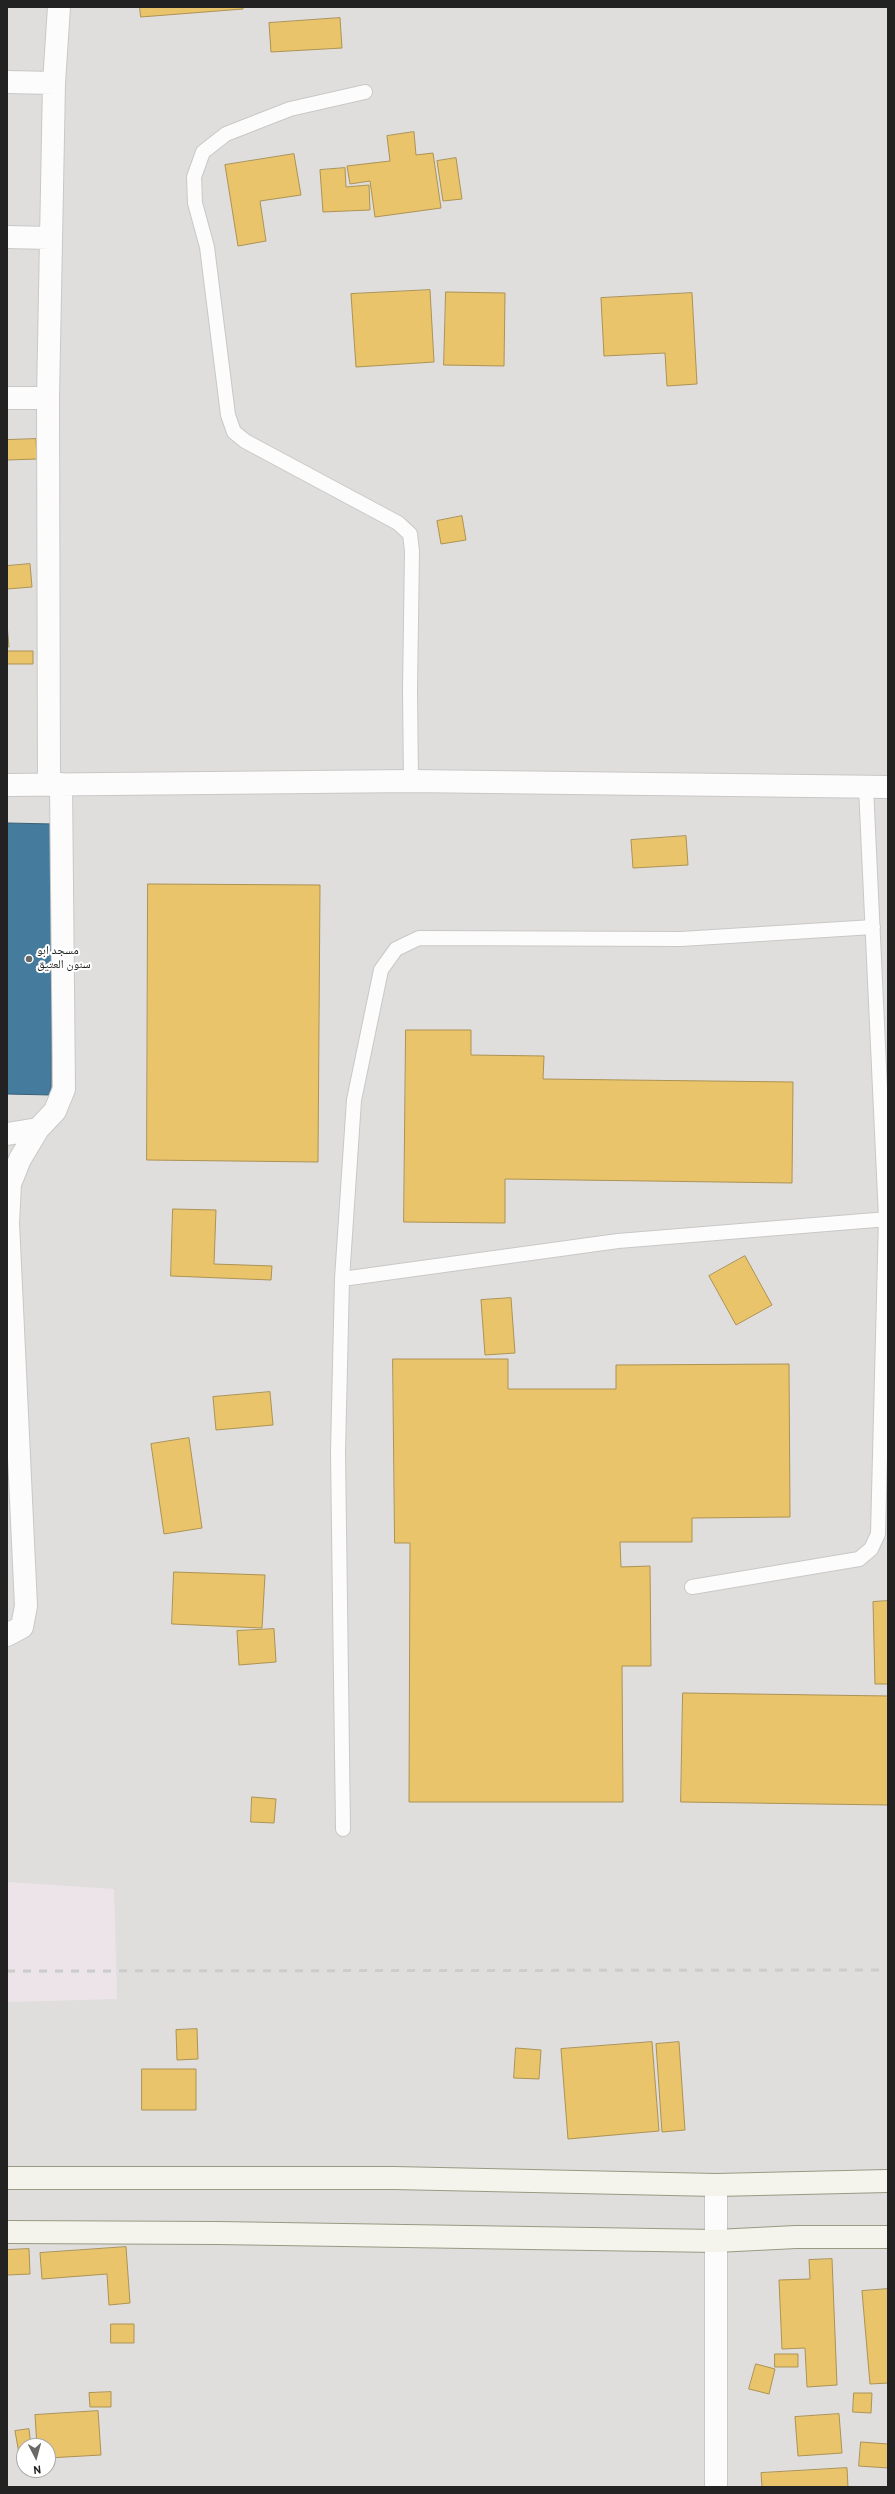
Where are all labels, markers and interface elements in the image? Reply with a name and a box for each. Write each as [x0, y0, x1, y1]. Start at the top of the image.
place label: مسجد ابو سنون العتيق [37, 945, 91, 973]
marker: مسجد ابو سنون العتيق [24, 954, 34, 964]
north arrow [16, 2438, 56, 2478]
text: N [32, 2462, 42, 2476]

